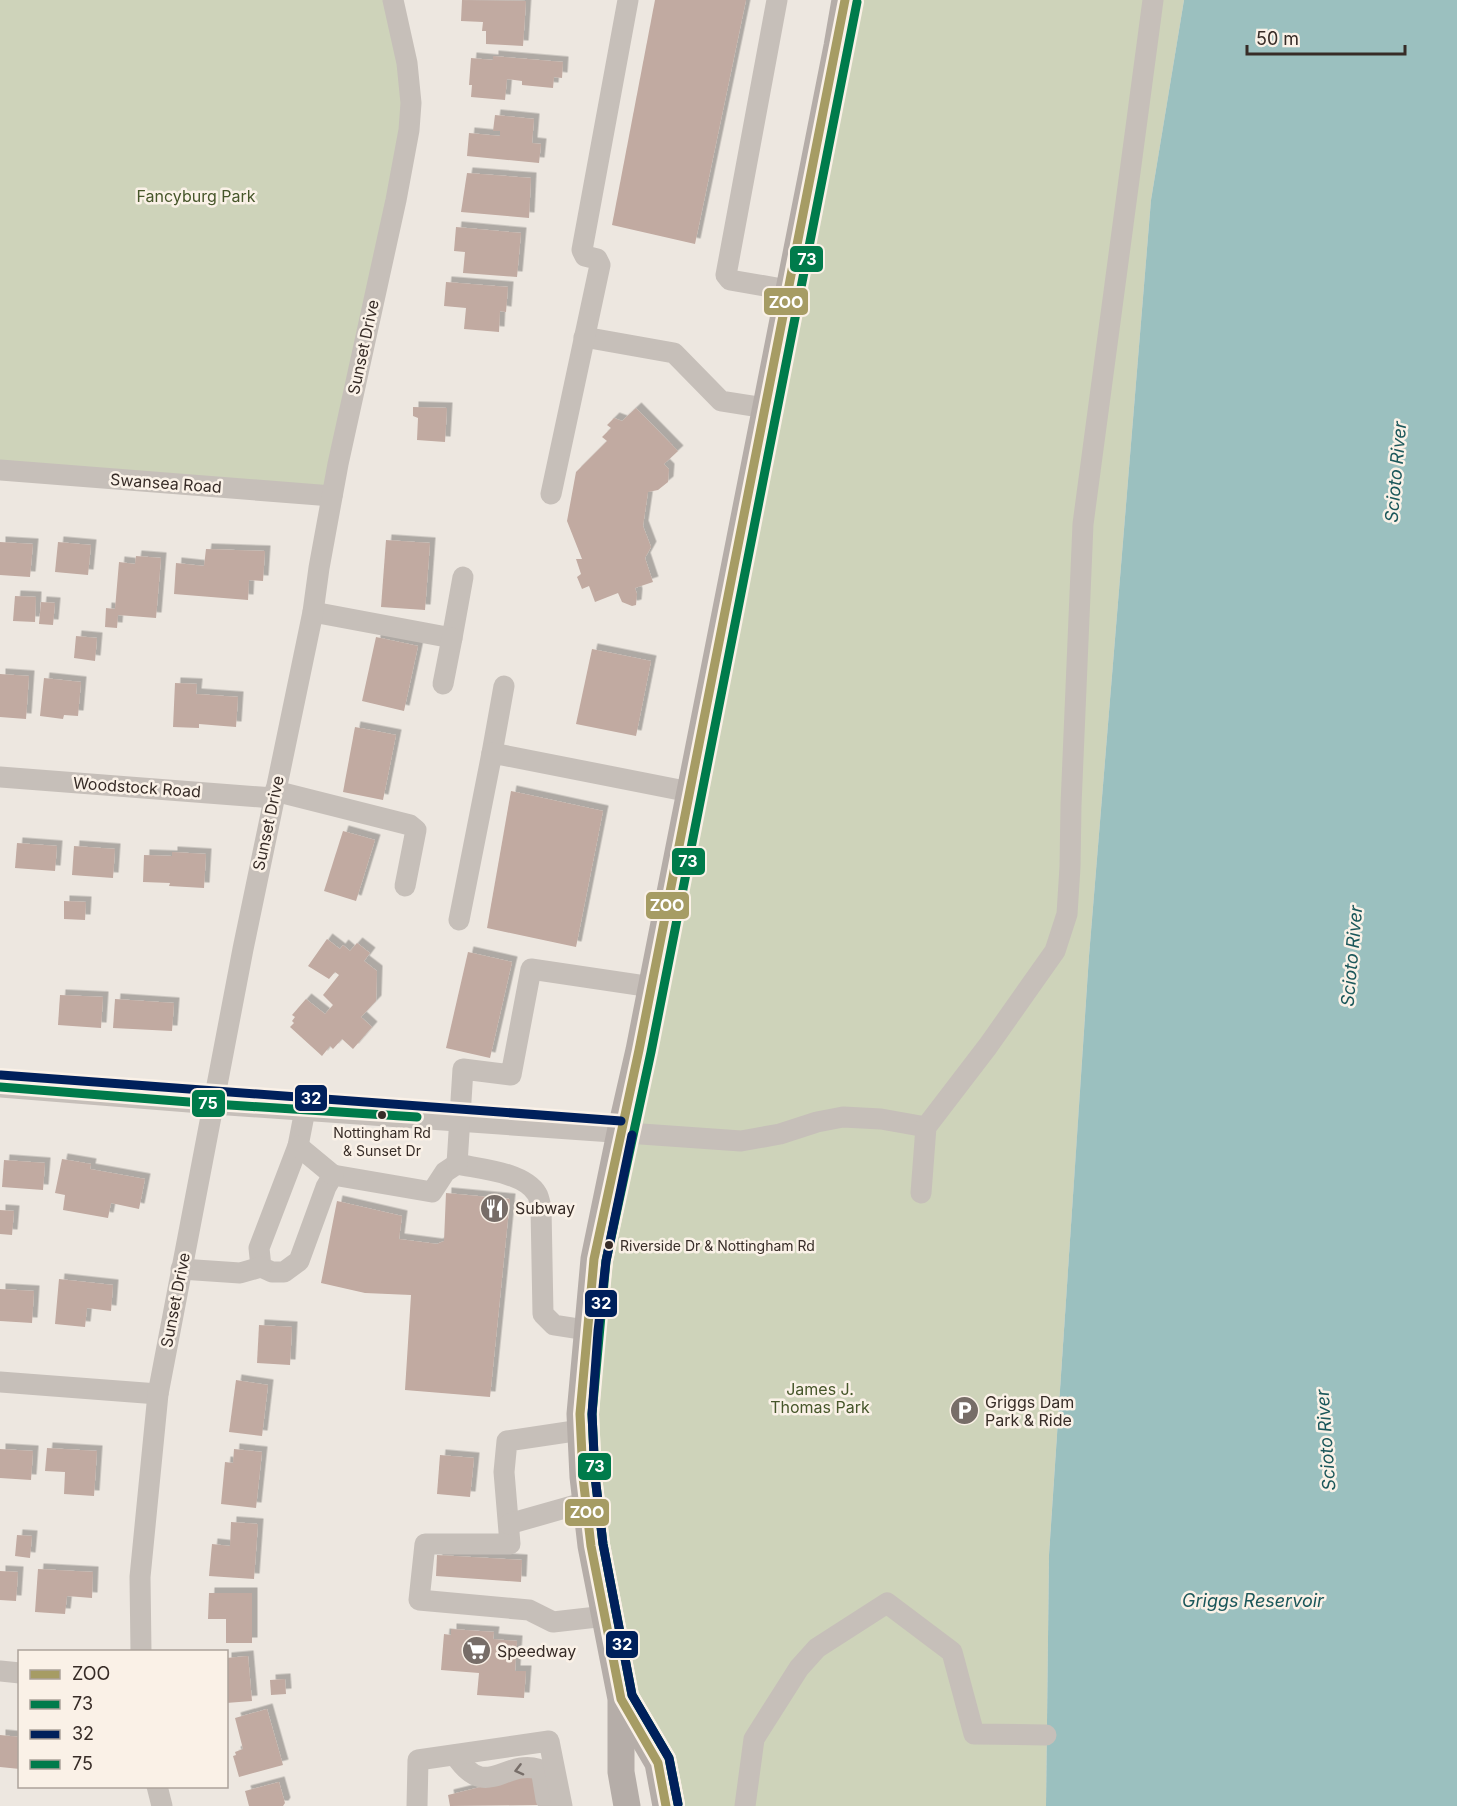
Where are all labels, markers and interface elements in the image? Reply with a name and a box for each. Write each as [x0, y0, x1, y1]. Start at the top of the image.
scale bar [1247, 18, 1404, 56]
text: 50 m [1256, 28, 1299, 49]
park label: Fancyburg Park [137, 186, 256, 206]
line badge: 73 [789, 245, 824, 273]
text: 73 [797, 249, 817, 269]
line badge: ZOO [763, 287, 809, 316]
text: ZOO [769, 292, 803, 312]
street label: Sunset Drive [343, 298, 383, 396]
water label: Scioto River [1381, 419, 1410, 523]
street label: Swansea Road [110, 469, 222, 497]
street label: Woodstock Road [72, 773, 202, 801]
street label: Sunset Drive [248, 774, 288, 872]
line badge: 73 [671, 847, 706, 876]
text: 73 [678, 851, 698, 871]
line badge: ZOO [645, 891, 690, 920]
text: ZOO [650, 895, 684, 915]
water label: Scioto River [1337, 903, 1366, 1007]
line badge: 32 [294, 1084, 328, 1112]
text: 32 [301, 1088, 321, 1108]
line badge: 75 [191, 1089, 226, 1118]
text: 75 [198, 1093, 218, 1113]
marker: Nottingham Rd & Sunset Dr [376, 1109, 388, 1121]
place label: Nottingham Rd & Sunset Dr [333, 1124, 431, 1159]
restaurant icon: Subway [478, 1192, 510, 1224]
place label: Subway [515, 1198, 575, 1218]
place label: Riverside Dr & Nottingham Rd [620, 1237, 815, 1254]
marker: Riverside Dr & Nottingham Rd [603, 1239, 615, 1251]
street label: Sunset Drive [156, 1251, 194, 1349]
line badge: 32 [584, 1289, 618, 1318]
text: 32 [591, 1293, 611, 1313]
park label: James J. Thomas Park [770, 1379, 870, 1417]
water label: Scioto River [1311, 1387, 1340, 1491]
place label: Griggs Dam Park & Ride [985, 1392, 1074, 1430]
parking icon: Griggs Dam Park & Ride [948, 1395, 980, 1427]
line badge: 73 [577, 1452, 612, 1481]
text: 73 [585, 1456, 605, 1476]
line badge: ZOO [564, 1498, 610, 1527]
text: ZOO [570, 1502, 604, 1522]
water label: Griggs Reservoir [1182, 1590, 1325, 1611]
line badge: 32 [605, 1630, 639, 1659]
text: 32 [612, 1634, 632, 1654]
supermarket icon: Speedway [460, 1635, 492, 1667]
place label: Speedway [497, 1641, 576, 1661]
legend [18, 1650, 228, 1788]
text: ZOO [72, 1663, 110, 1684]
text: 73 [72, 1693, 93, 1714]
text: 32 [72, 1723, 94, 1744]
text: 75 [72, 1753, 93, 1774]
one-way arrow [514, 1762, 524, 1775]

